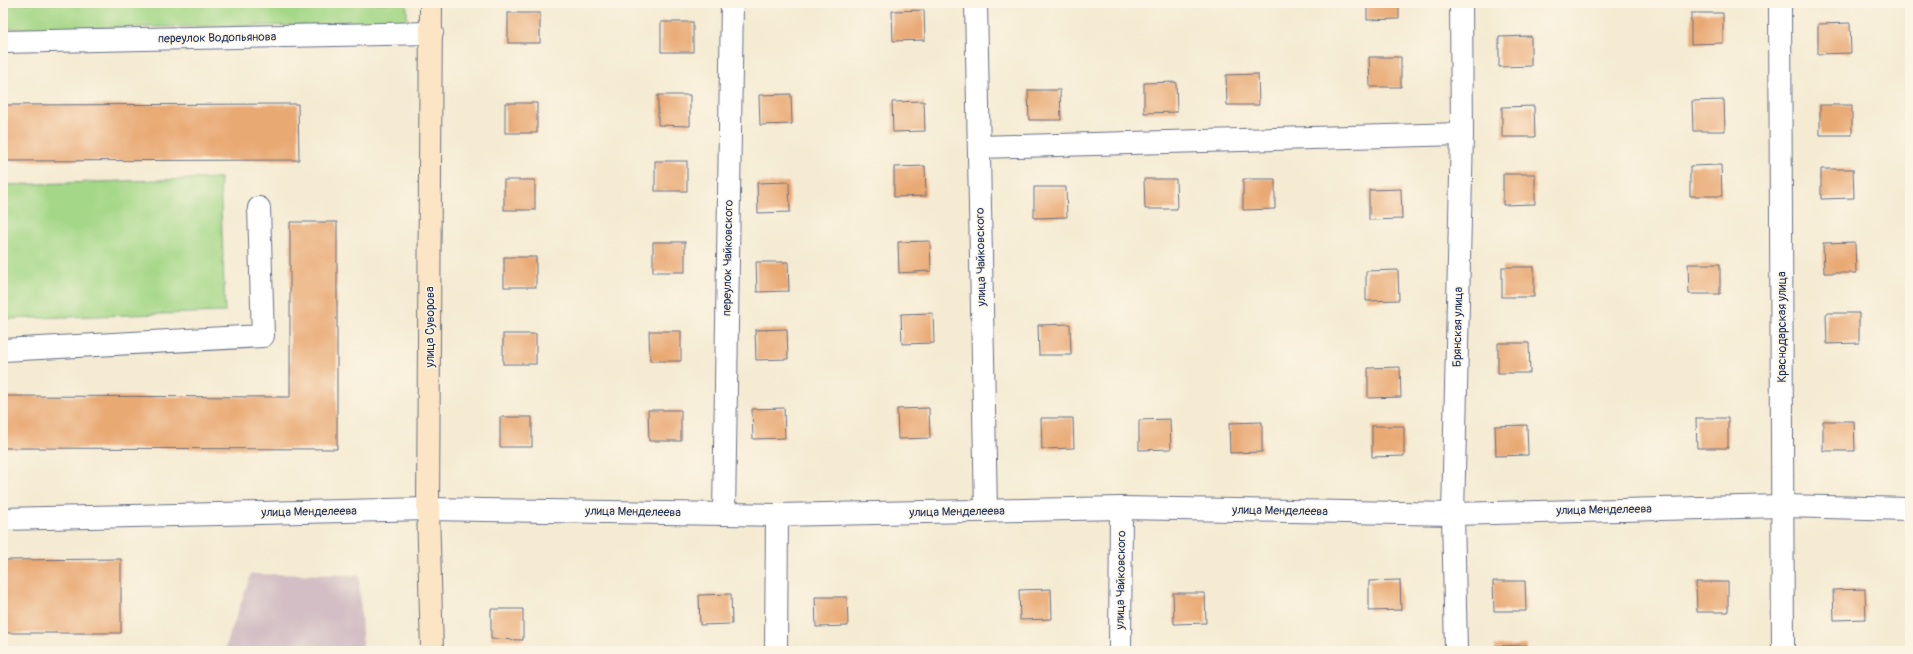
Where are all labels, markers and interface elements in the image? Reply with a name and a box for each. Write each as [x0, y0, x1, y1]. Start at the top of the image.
street label: переулок Водопьянова [158, 29, 277, 47]
street label: переулок Чайковского [719, 199, 737, 316]
street label: улица Чайковского [973, 207, 989, 308]
street label: Краснодарская улица [1775, 271, 1790, 383]
street label: улица Суворова [423, 286, 438, 368]
street label: Брянская улица [1450, 286, 1466, 367]
street label: улица Менделеева [1555, 502, 1652, 518]
street label: улица Менделеева [1231, 503, 1328, 519]
street label: улица Менделеева [260, 504, 357, 520]
street label: улица Менделеева [584, 504, 681, 520]
street label: улица Менделеева [908, 504, 1005, 520]
street label: улица Чайковского [1113, 530, 1129, 631]

